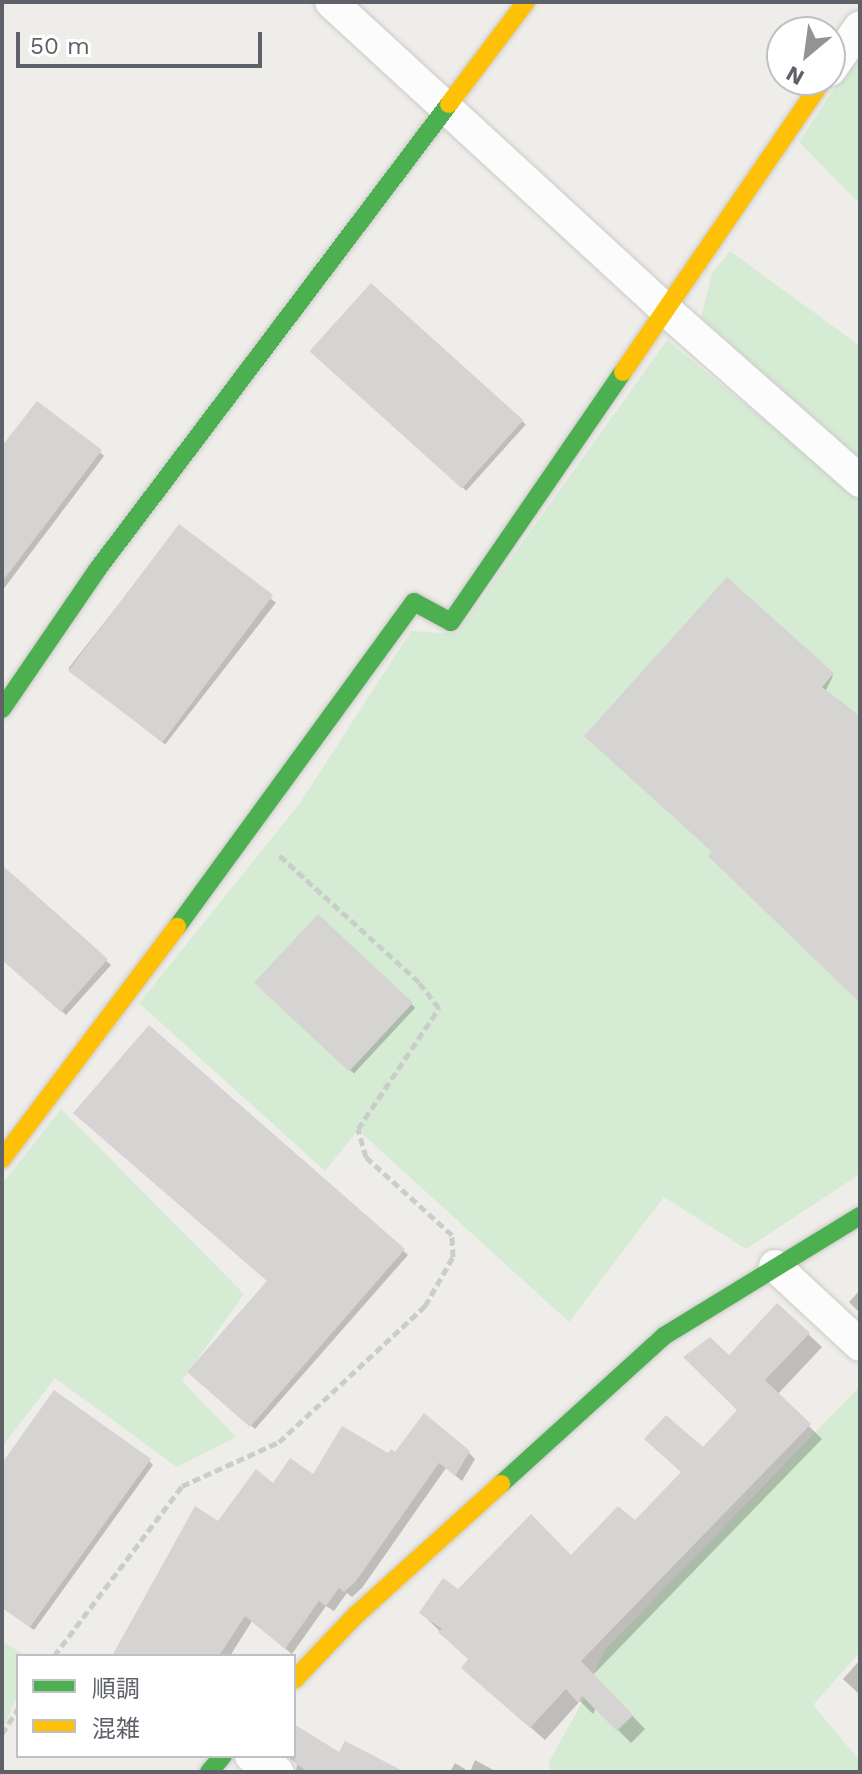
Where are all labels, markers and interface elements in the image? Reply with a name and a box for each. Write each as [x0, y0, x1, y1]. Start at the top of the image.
scale bar [20, 16, 266, 66]
north arrow [766, 16, 846, 96]
text: 50 m [30, 32, 90, 60]
text: N [782, 61, 808, 91]
legend [16, 1654, 296, 1758]
text: 順調 [92, 1675, 140, 1703]
text: 混雑 [92, 1715, 140, 1743]

